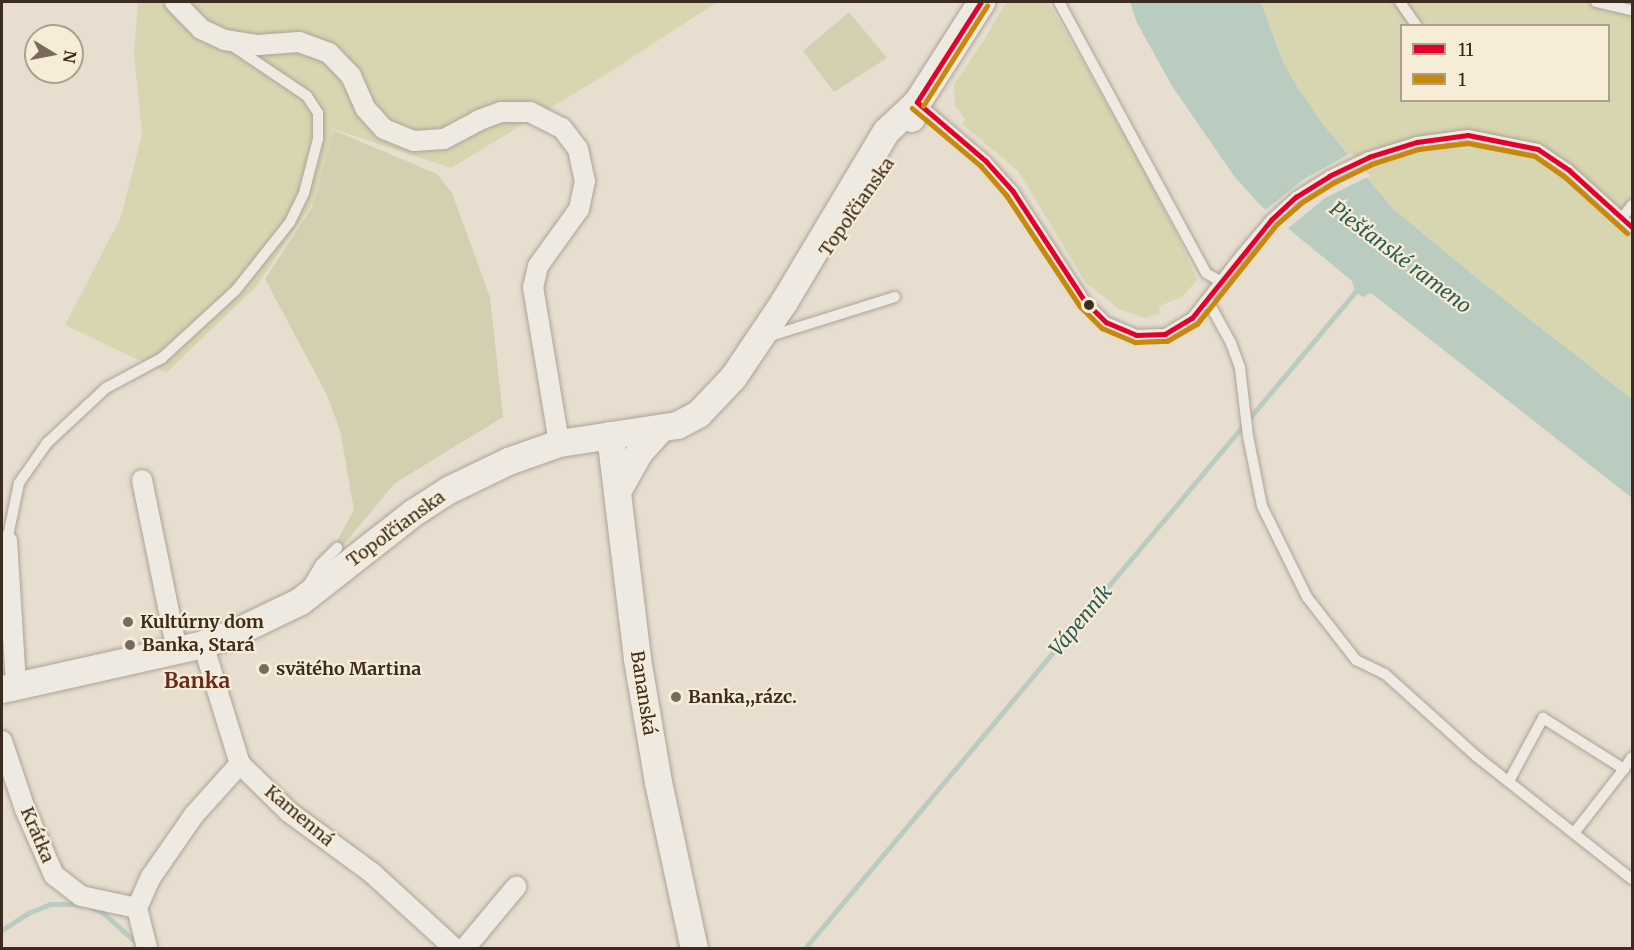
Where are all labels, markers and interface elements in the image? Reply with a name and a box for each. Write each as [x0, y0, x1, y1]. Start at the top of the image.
north arrow [24, 24, 84, 84]
legend [1400, 24, 1610, 102]
text: 11 [1458, 38, 1474, 61]
text: N [59, 49, 81, 65]
text: 1 [1458, 68, 1466, 91]
street label: Topoľčianska [815, 153, 899, 261]
water label: Piešťanské rameno [1326, 196, 1476, 318]
unlabelled marker [1083, 299, 1095, 311]
street label: Topoľčianska [343, 486, 449, 572]
water label: Vápenník [1043, 580, 1117, 660]
place label: Kultúrny dom [140, 611, 264, 633]
marker: Kultúrny dom [121, 615, 135, 629]
place label: Banka, Stará [142, 634, 254, 656]
marker: Banka, Stará [123, 638, 137, 652]
street label: Bananská [626, 649, 660, 737]
place label: svätého Martina [276, 658, 421, 680]
marker: svätého Martina [257, 662, 271, 676]
district label: Banka [164, 668, 230, 694]
place label: Banka,,rázc. [688, 686, 797, 708]
marker: Banka,,rázc. [669, 690, 683, 704]
street label: Kamenná [260, 781, 338, 851]
street label: Krátka [16, 804, 58, 866]

